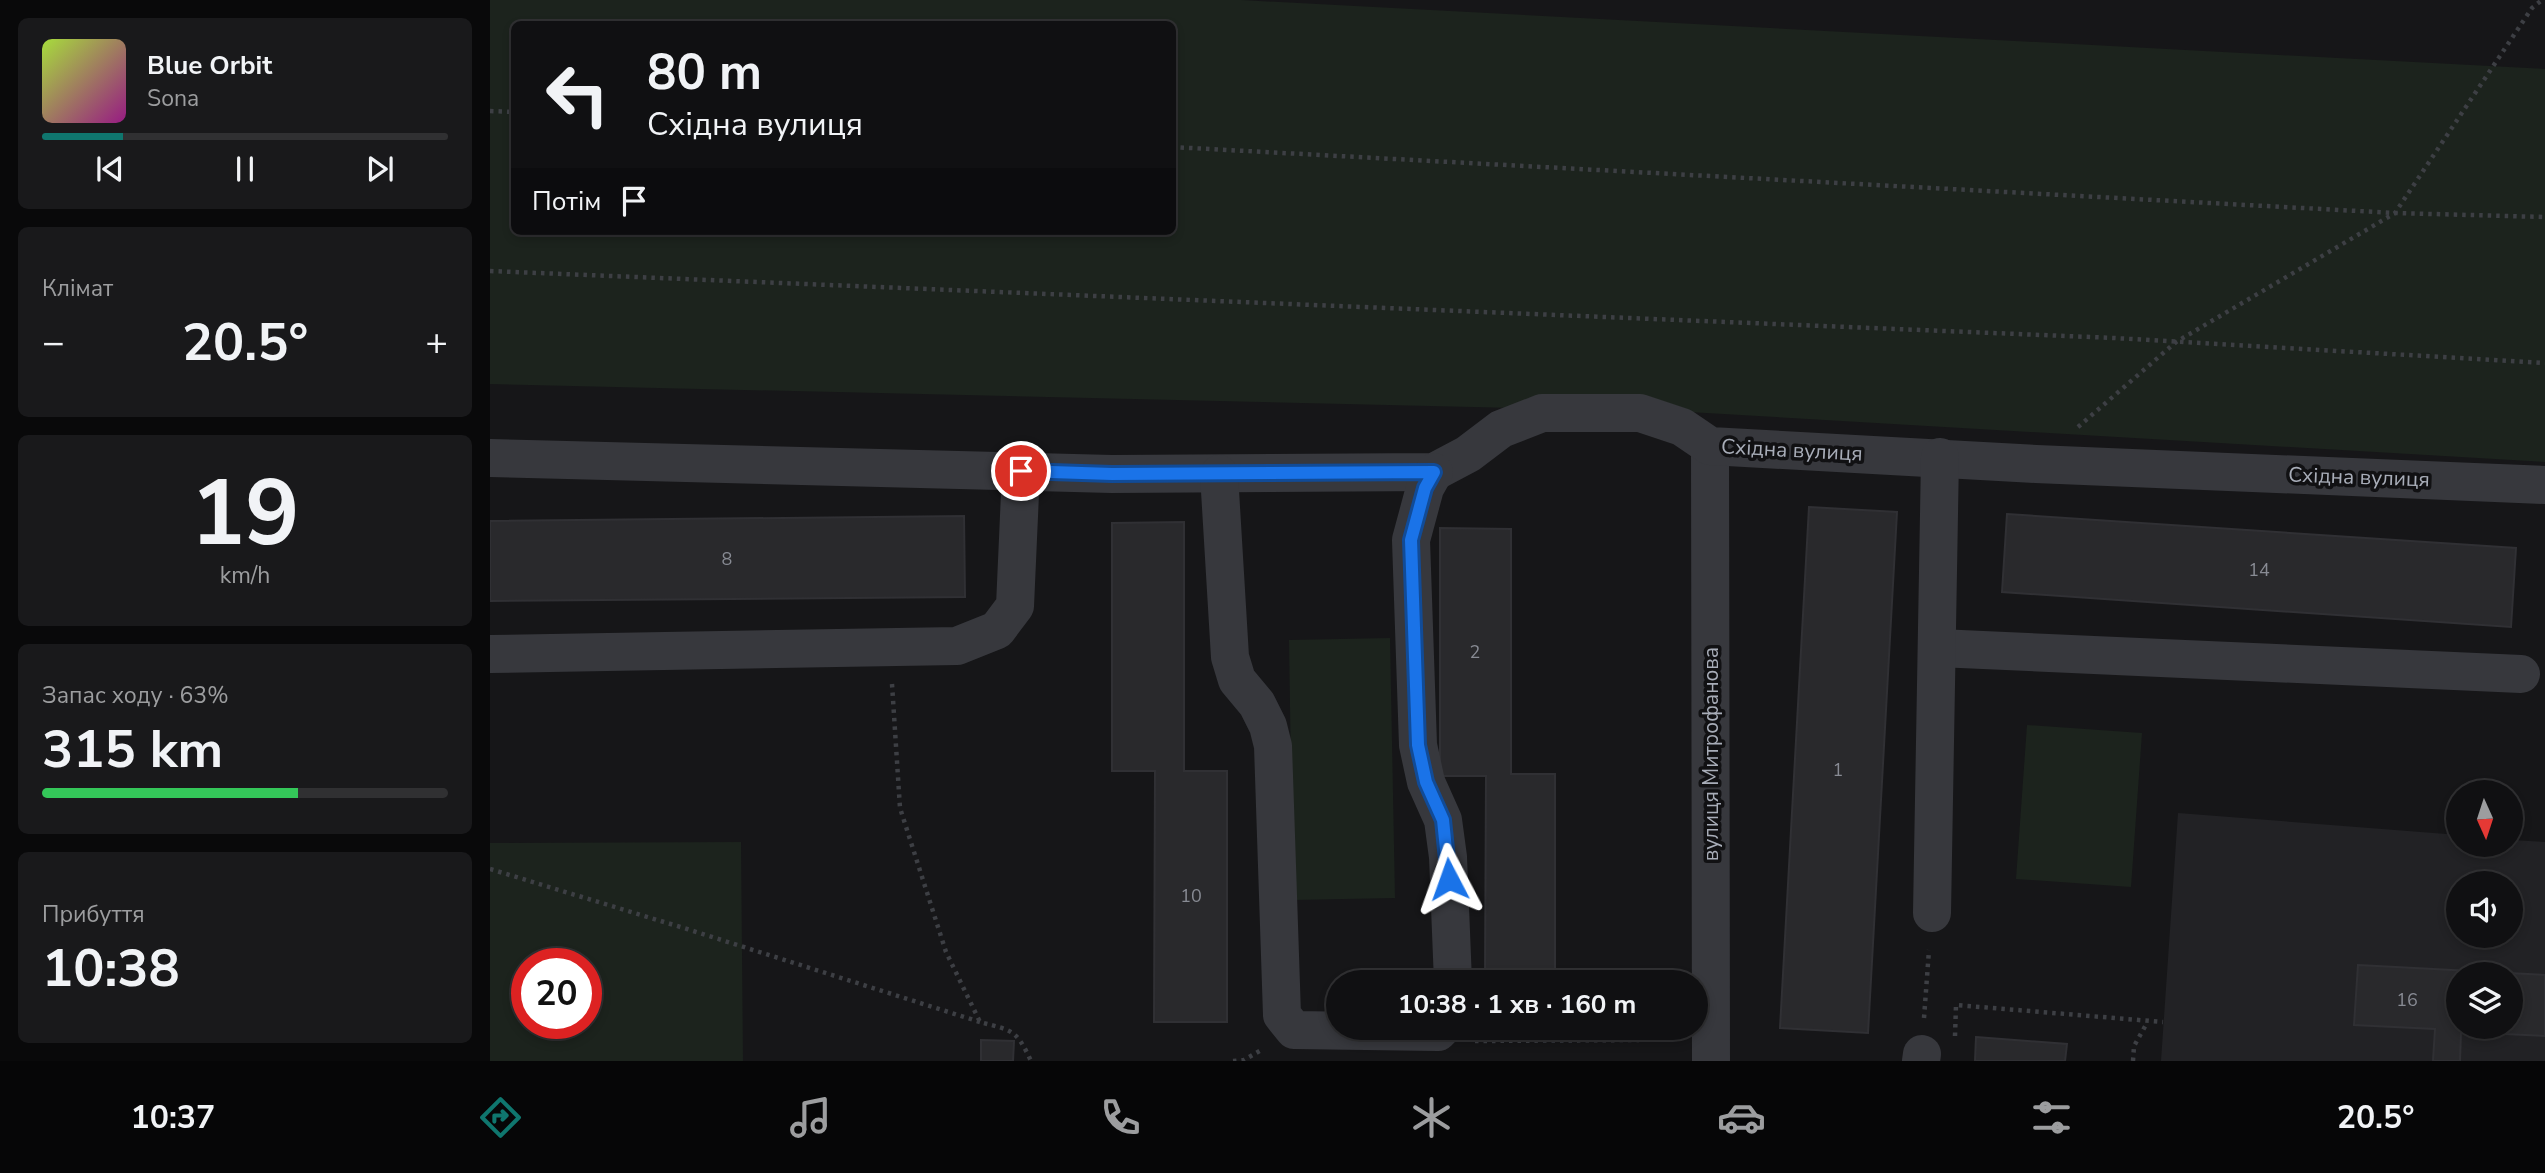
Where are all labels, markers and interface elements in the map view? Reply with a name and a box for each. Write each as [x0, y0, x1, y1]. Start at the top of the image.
text: 80 m [647, 39, 762, 106]
text: Blue Orbit [147, 48, 272, 83]
icon: left [532, 49, 623, 140]
text: Sona [147, 83, 199, 114]
text: Східна вулиця [647, 103, 863, 146]
icon: previous [91, 150, 129, 188]
icon: pause [226, 150, 264, 188]
icon: next [361, 150, 399, 188]
icon: arrive [615, 182, 653, 220]
text: Потім [532, 184, 601, 219]
text: Клімат [42, 273, 113, 304]
text: 20.5° [182, 307, 308, 378]
text: − [42, 317, 65, 368]
text: + [425, 317, 448, 368]
street label: Східна вулиця [1720, 432, 1864, 468]
pin [991, 441, 1051, 501]
text: 19 [190, 452, 300, 576]
icon: arrive [1002, 452, 1040, 490]
street label: Східна вулиця [2288, 461, 2430, 493]
house number: 8 [722, 547, 732, 571]
house number: 14 [2248, 558, 2270, 582]
text: km/h [220, 560, 270, 591]
house number: 2 [1470, 640, 1480, 664]
street label: вулиця Митрофанова [1697, 647, 1725, 861]
text: Запас ходу · 63% [42, 680, 229, 711]
text: 315 km [42, 714, 223, 785]
house number: 1 [1833, 758, 1843, 782]
north arrow [2446, 780, 2524, 858]
map controls [2446, 780, 2523, 1039]
position arrow [1412, 842, 1486, 916]
button: sound [2446, 871, 2523, 948]
house number: 10 [1180, 884, 1202, 908]
text: Прибуття [42, 899, 145, 930]
text: 10:38 [42, 933, 180, 1004]
speed limit sign: 20 [511, 948, 602, 1039]
button: layers [2446, 962, 2523, 1039]
text: 10:38 · 1 хв · 160 m [1398, 987, 1636, 1022]
house number: 16 [2396, 988, 2418, 1012]
icon: directions [476, 1093, 525, 1142]
icon: music [786, 1093, 835, 1142]
icon: phone [1096, 1093, 1145, 1142]
icon: climate [1407, 1093, 1456, 1142]
icon: car [1717, 1093, 1766, 1142]
icon: filters [2027, 1093, 2076, 1142]
text: 10:37 [131, 1096, 215, 1139]
text: 20.5° [2337, 1096, 2414, 1139]

